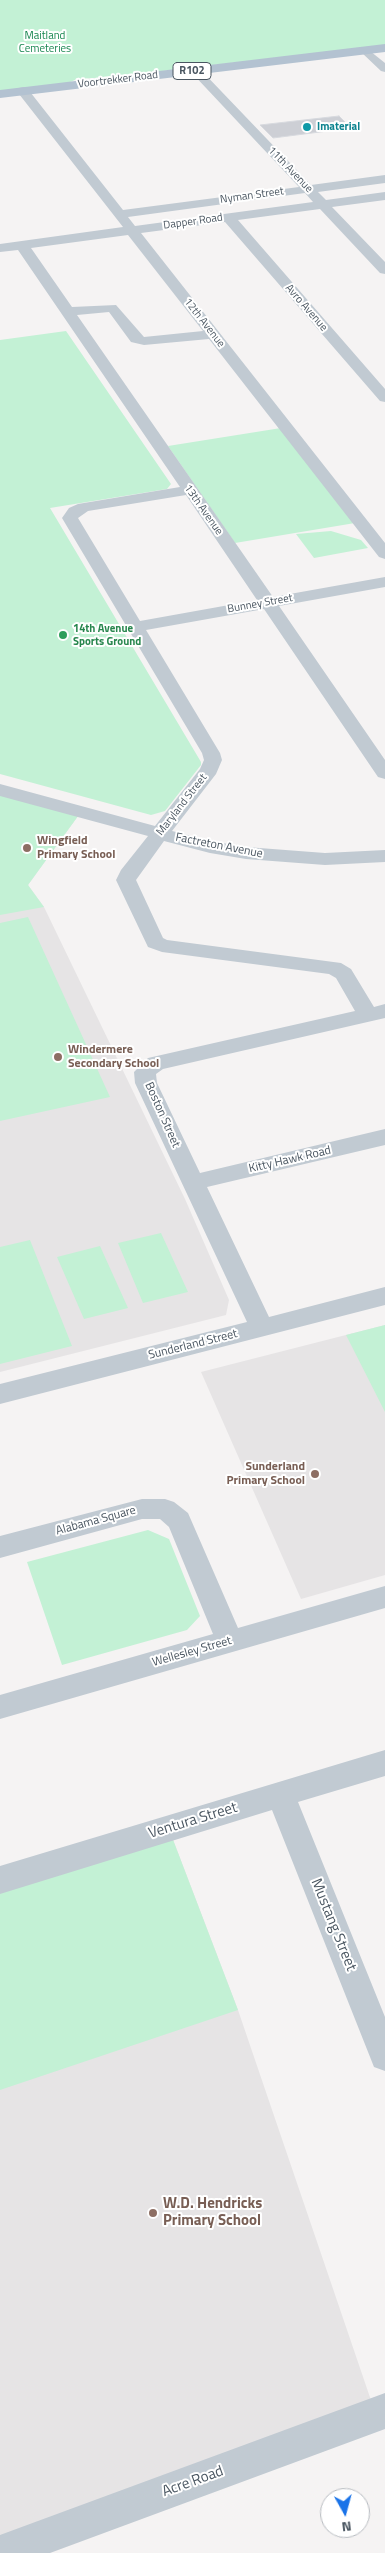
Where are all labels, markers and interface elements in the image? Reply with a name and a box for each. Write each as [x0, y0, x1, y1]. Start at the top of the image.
park label: Maitland Cemeteries [19, 29, 71, 55]
road number: R102 [173, 62, 211, 80]
street label: Voortrekker Road [77, 69, 159, 91]
place label: Imaterial [317, 120, 360, 134]
marker: Imaterial [301, 121, 313, 133]
street label: 11th Avenue [265, 144, 315, 196]
street label: Nyman Street [219, 185, 285, 207]
street label: Dapper Road [162, 211, 224, 233]
street label: Avro Avenue [282, 282, 330, 334]
street label: 12th Avenue [181, 296, 227, 350]
street label: 13th Avenue [181, 482, 225, 538]
street label: Bunney Street [226, 592, 294, 616]
place label: 14th Avenue Sports Ground [73, 622, 141, 648]
marker: 14th Avenue Sports Ground [57, 629, 69, 641]
street label: Maryland Street [154, 772, 210, 838]
street label: Factreton Avenue [174, 830, 264, 862]
place label: Wingfield Primary School [37, 834, 115, 862]
marker: Wingfield Primary School [21, 842, 33, 854]
place label: Windermere Secondary School [68, 1043, 159, 1071]
marker: Windermere Secondary School [52, 1051, 64, 1063]
street label: Boston Street [141, 1080, 183, 1150]
street label: Kitty Hawk Road [247, 1144, 333, 1176]
street label: Sunderland Street [147, 1327, 239, 1363]
place label: Sunderland Primary School [227, 1460, 305, 1488]
marker: Sunderland Primary School [309, 1468, 321, 1480]
street label: Alabama Square [54, 1503, 138, 1539]
street label: Wellesley Street [151, 1634, 233, 1670]
street label: Ventura Street [147, 1799, 239, 1843]
street label: Mustang Street [306, 1876, 360, 1974]
place label: W.D. Hendricks Primary School [163, 2195, 262, 2230]
marker: W.D. Hendricks Primary School [147, 2207, 159, 2219]
street label: Acre Road [160, 2463, 226, 2501]
north arrow [320, 2488, 370, 2538]
text: N [341, 2516, 353, 2538]

